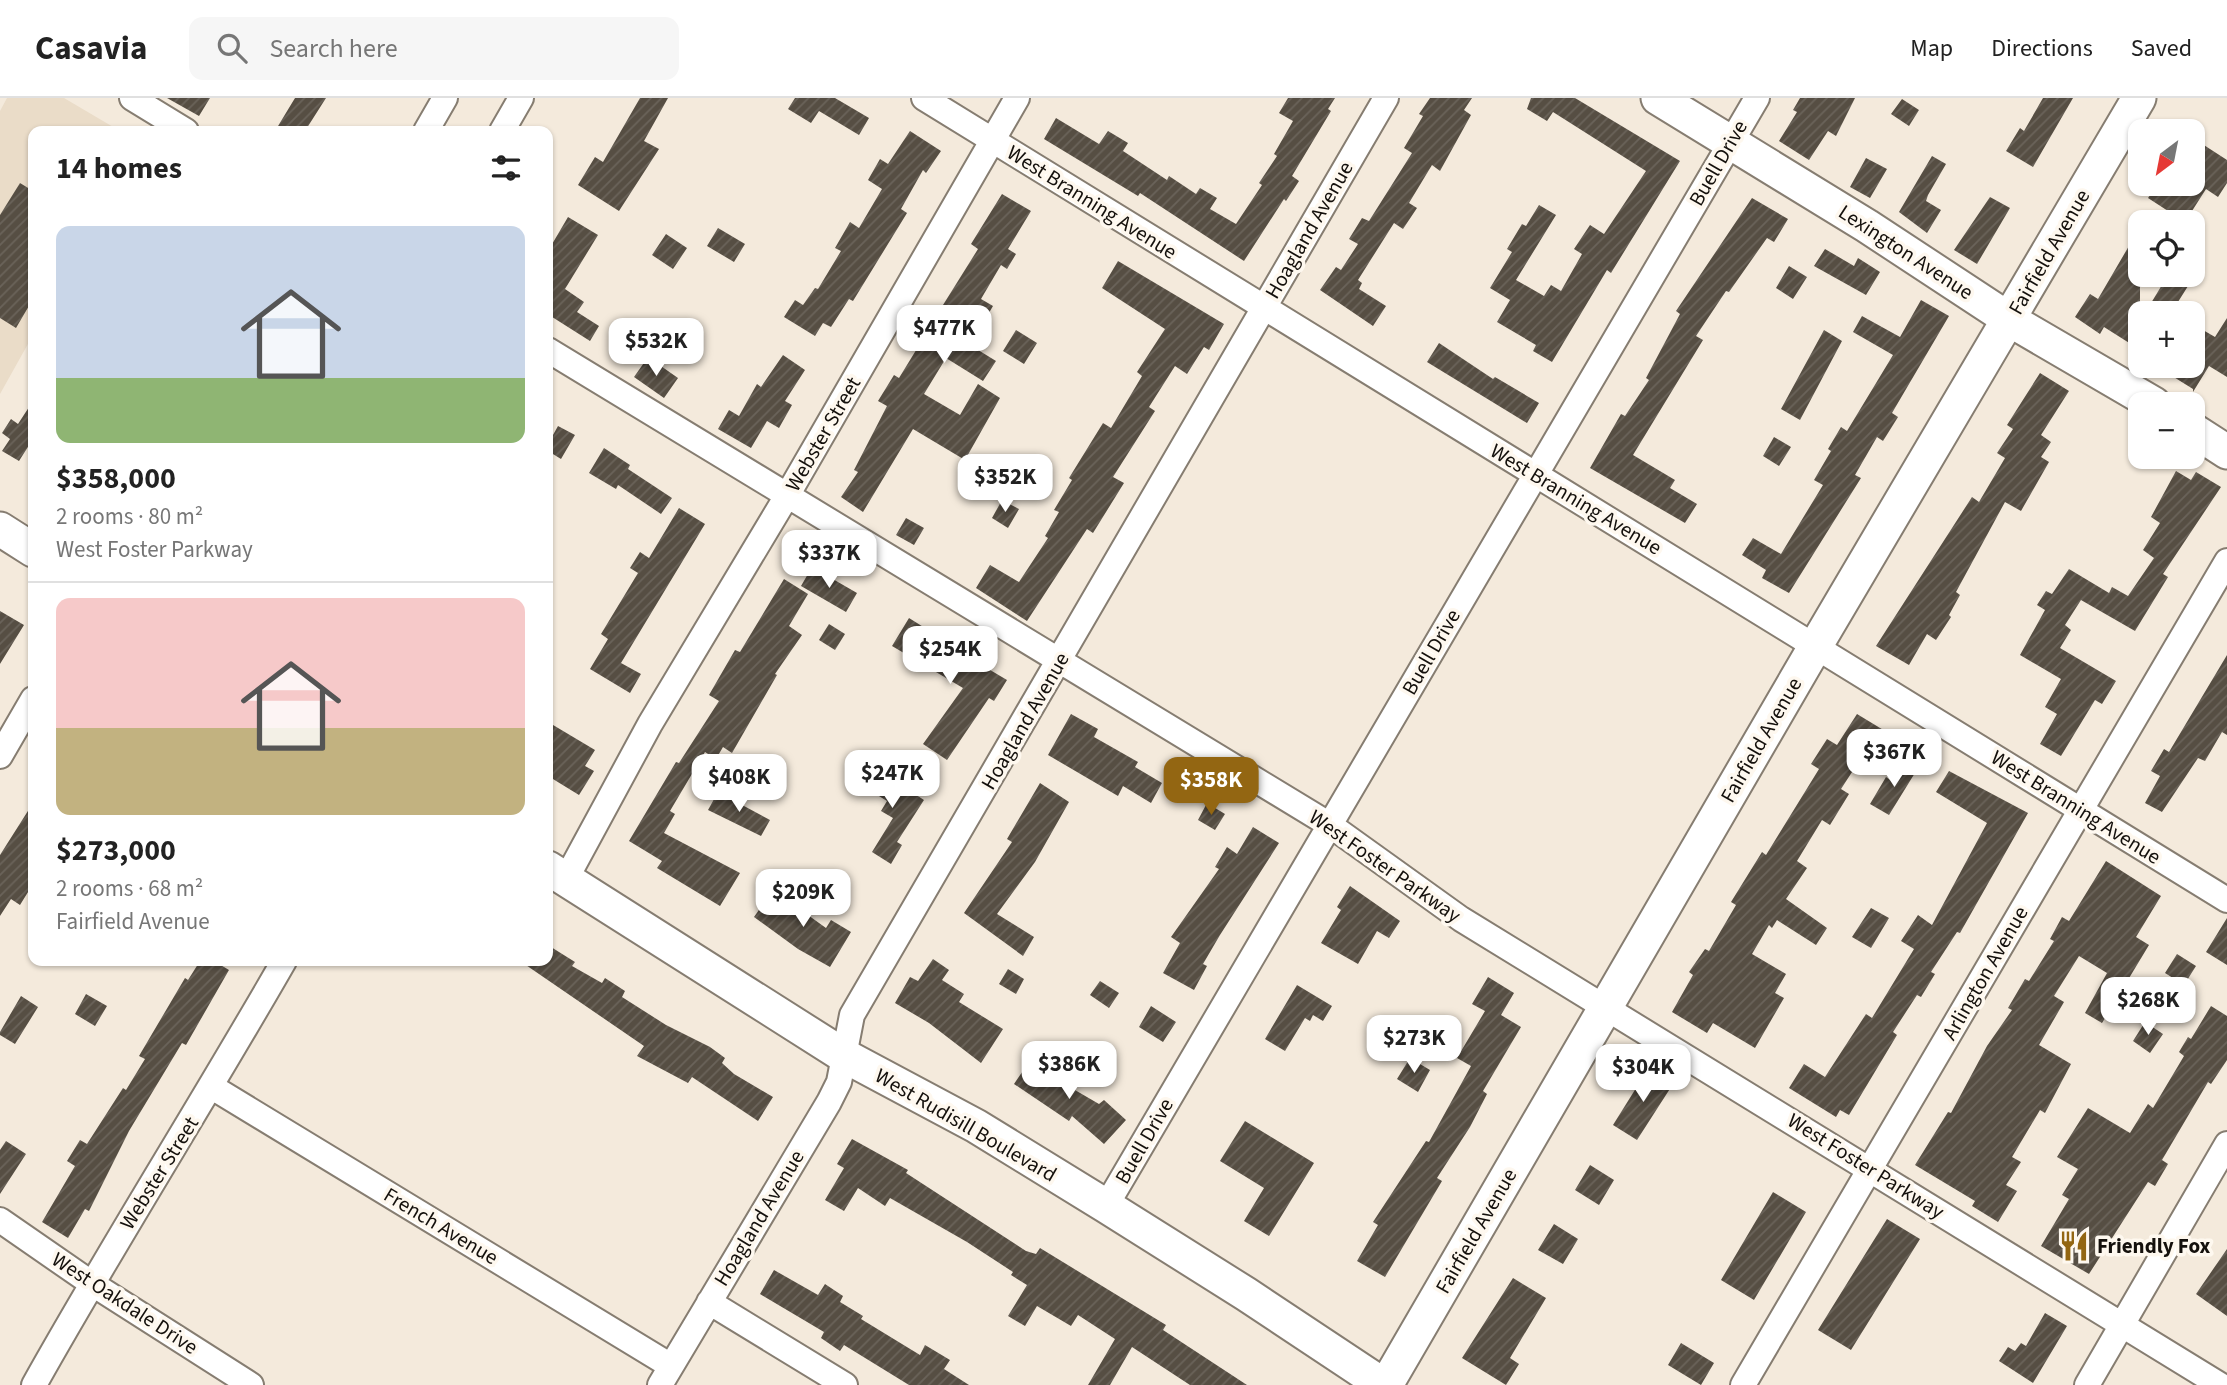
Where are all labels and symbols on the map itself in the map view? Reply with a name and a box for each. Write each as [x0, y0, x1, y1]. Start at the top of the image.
street label: Buell Drive [1681, 115, 1755, 211]
north arrow [2128, 119, 2205, 196]
street label: West Branning Avenue [1001, 137, 1183, 267]
street label: Hoagland Avenue [1258, 156, 1360, 304]
street label: Fairfield Avenue [2001, 184, 2097, 320]
street label: Lexington Avenue [1833, 197, 1979, 307]
pin: $477K [895, 306, 993, 365]
pin: $532K [607, 318, 705, 378]
street label: Webster Street [778, 371, 868, 497]
street label: West Branning Avenue [1485, 436, 1667, 562]
pin: $352K [956, 454, 1054, 514]
pin: $337K [780, 531, 878, 590]
street label: Buell Drive [1394, 604, 1468, 700]
pin: $254K [901, 626, 999, 686]
street label: Hoagland Avenue [974, 647, 1076, 795]
street label: Fairfield Avenue [1713, 672, 1809, 808]
pin: $367K [1845, 730, 1943, 789]
street label: West Branning Avenue [1985, 742, 2167, 872]
pin: $247K [843, 750, 941, 810]
pin: $408K [690, 754, 788, 814]
pin: $358K [1162, 758, 1260, 817]
street label: West Foster Parkway [1303, 802, 1467, 930]
pin: $209K [754, 870, 852, 929]
street label: Arlington Avenue [1935, 901, 2035, 1045]
pin: $268K [2099, 978, 2197, 1037]
pin: $273K [1365, 1016, 1463, 1075]
pin: $386K [1020, 1042, 1118, 1101]
pin: $304K [1594, 1044, 1692, 1104]
street label: West Rudisill Boulevard [870, 1061, 1062, 1189]
street label: Buell Drive [1107, 1093, 1181, 1189]
street label: West Foster Parkway [1782, 1106, 1950, 1226]
street label: Webster Street [112, 1111, 206, 1235]
street label: Hoagland Avenue [706, 1144, 812, 1292]
street label: Fairfield Avenue [1428, 1163, 1524, 1299]
street label: French Avenue [378, 1180, 504, 1272]
restaurant icon: Friendly Fox [2057, 1229, 2091, 1263]
place label: Friendly Fox [2097, 1231, 2211, 1261]
street label: West Oakdale Drive [46, 1244, 204, 1362]

